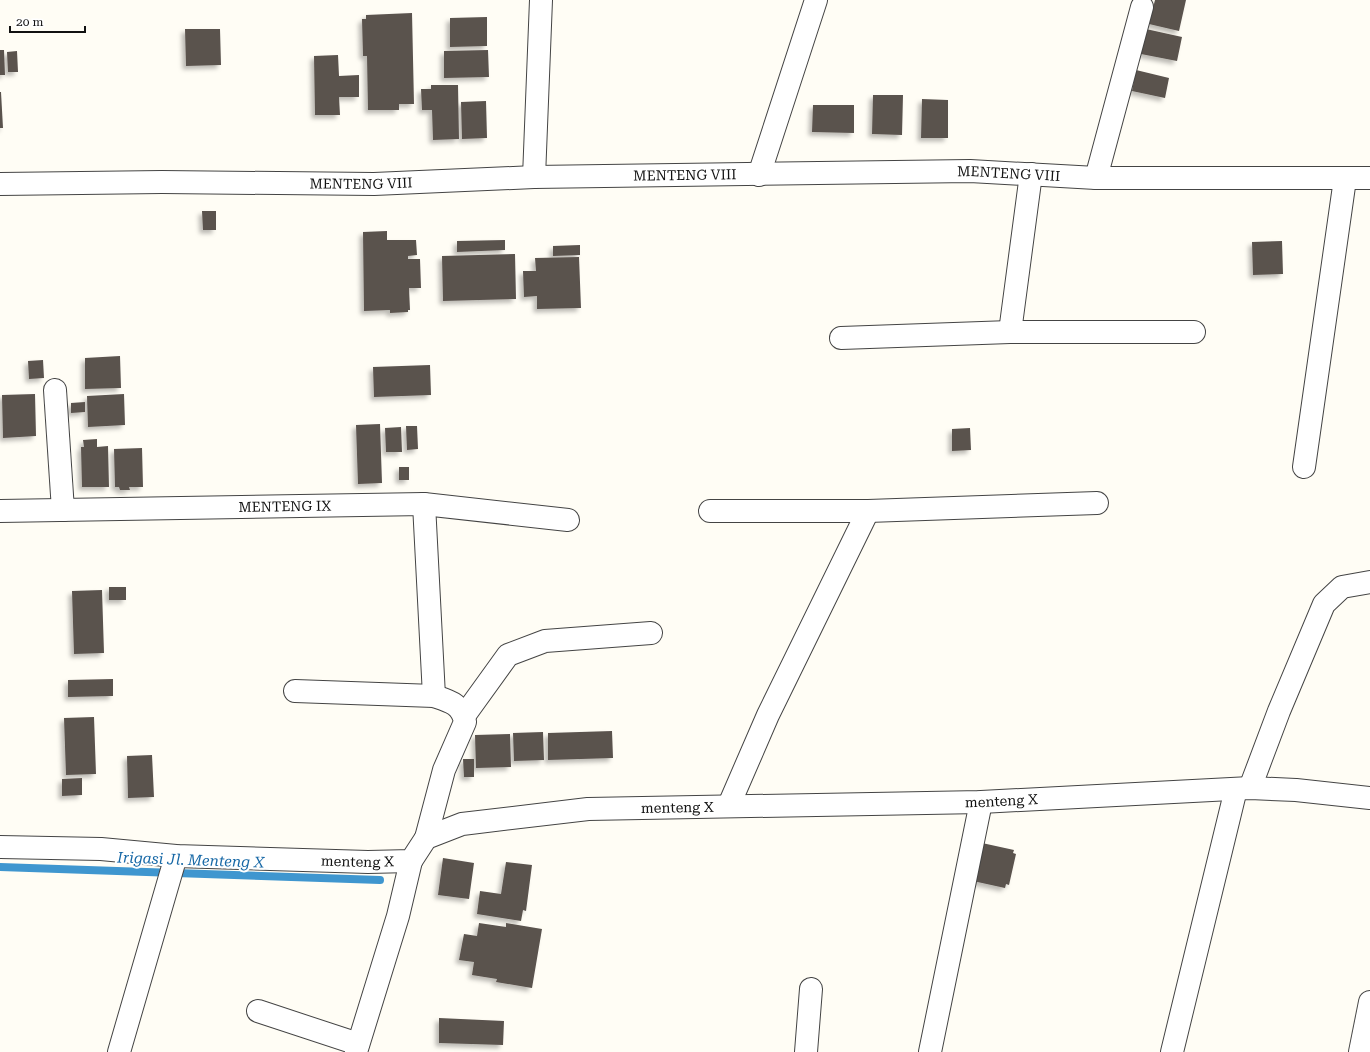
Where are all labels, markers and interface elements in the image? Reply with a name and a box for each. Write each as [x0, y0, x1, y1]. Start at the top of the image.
scale bar [10, 8, 85, 34]
text: 20 m [16, 15, 43, 29]
street label: MENTENG VIII [957, 163, 1061, 184]
street label: MENTENG VIII [633, 166, 736, 184]
street label: MENTENG VIII [309, 174, 413, 192]
street label: MENTENG IX [238, 498, 332, 515]
street label: menteng X [965, 791, 1038, 810]
street label: menteng X [641, 799, 714, 816]
water label: Irigasi Jl. Menteng X [116, 848, 265, 872]
street label: menteng X [321, 853, 394, 870]

